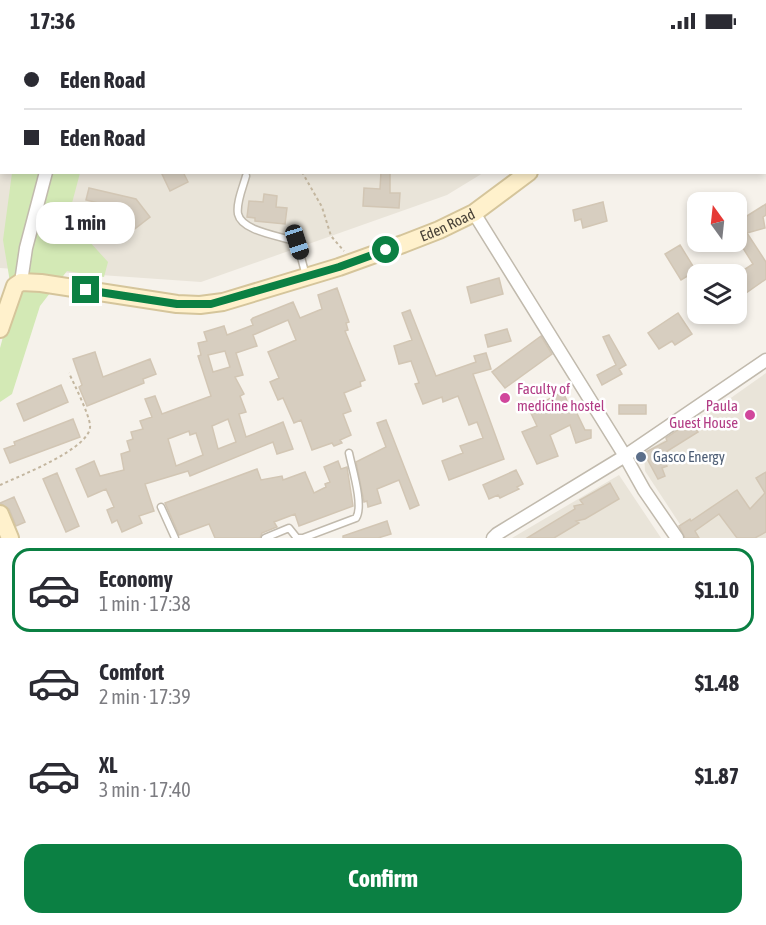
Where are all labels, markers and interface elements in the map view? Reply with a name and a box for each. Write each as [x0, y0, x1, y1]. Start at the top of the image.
text: 17:36 [30, 8, 75, 34]
text: Eden Road [60, 67, 145, 93]
text: Eden Road [60, 125, 145, 151]
north arrow [687, 192, 747, 252]
map controls [687, 192, 747, 324]
callout: 1 min [36, 203, 136, 245]
street label: Eden Road [417, 205, 477, 245]
text: 1 min [65, 211, 106, 234]
car [283, 222, 311, 262]
route start [372, 236, 399, 263]
button: layers [687, 264, 747, 324]
route end [72, 276, 99, 303]
place label: Faculty of medicine hostel [517, 380, 605, 414]
marker: Faculty of medicine hostel [498, 391, 512, 405]
place label: Paula Guest House [669, 397, 738, 431]
marker: Paula Guest House [743, 408, 757, 422]
place label: Gasco Energy [653, 448, 725, 465]
marker: Gasco Energy [634, 450, 648, 464]
icon: car [27, 563, 81, 617]
text: Economy [99, 566, 173, 592]
text: $1.10 [695, 577, 739, 603]
text: 1 min · 17:38 [99, 592, 191, 615]
icon: car [27, 656, 81, 710]
text: Comfort [99, 659, 164, 685]
text: $1.48 [695, 670, 739, 696]
text: 2 min · 17:39 [99, 685, 191, 708]
icon: car [27, 749, 81, 803]
text: XL [99, 752, 117, 778]
text: $1.87 [695, 763, 739, 789]
text: 3 min · 17:40 [99, 778, 191, 801]
button: Confirm [24, 844, 742, 913]

